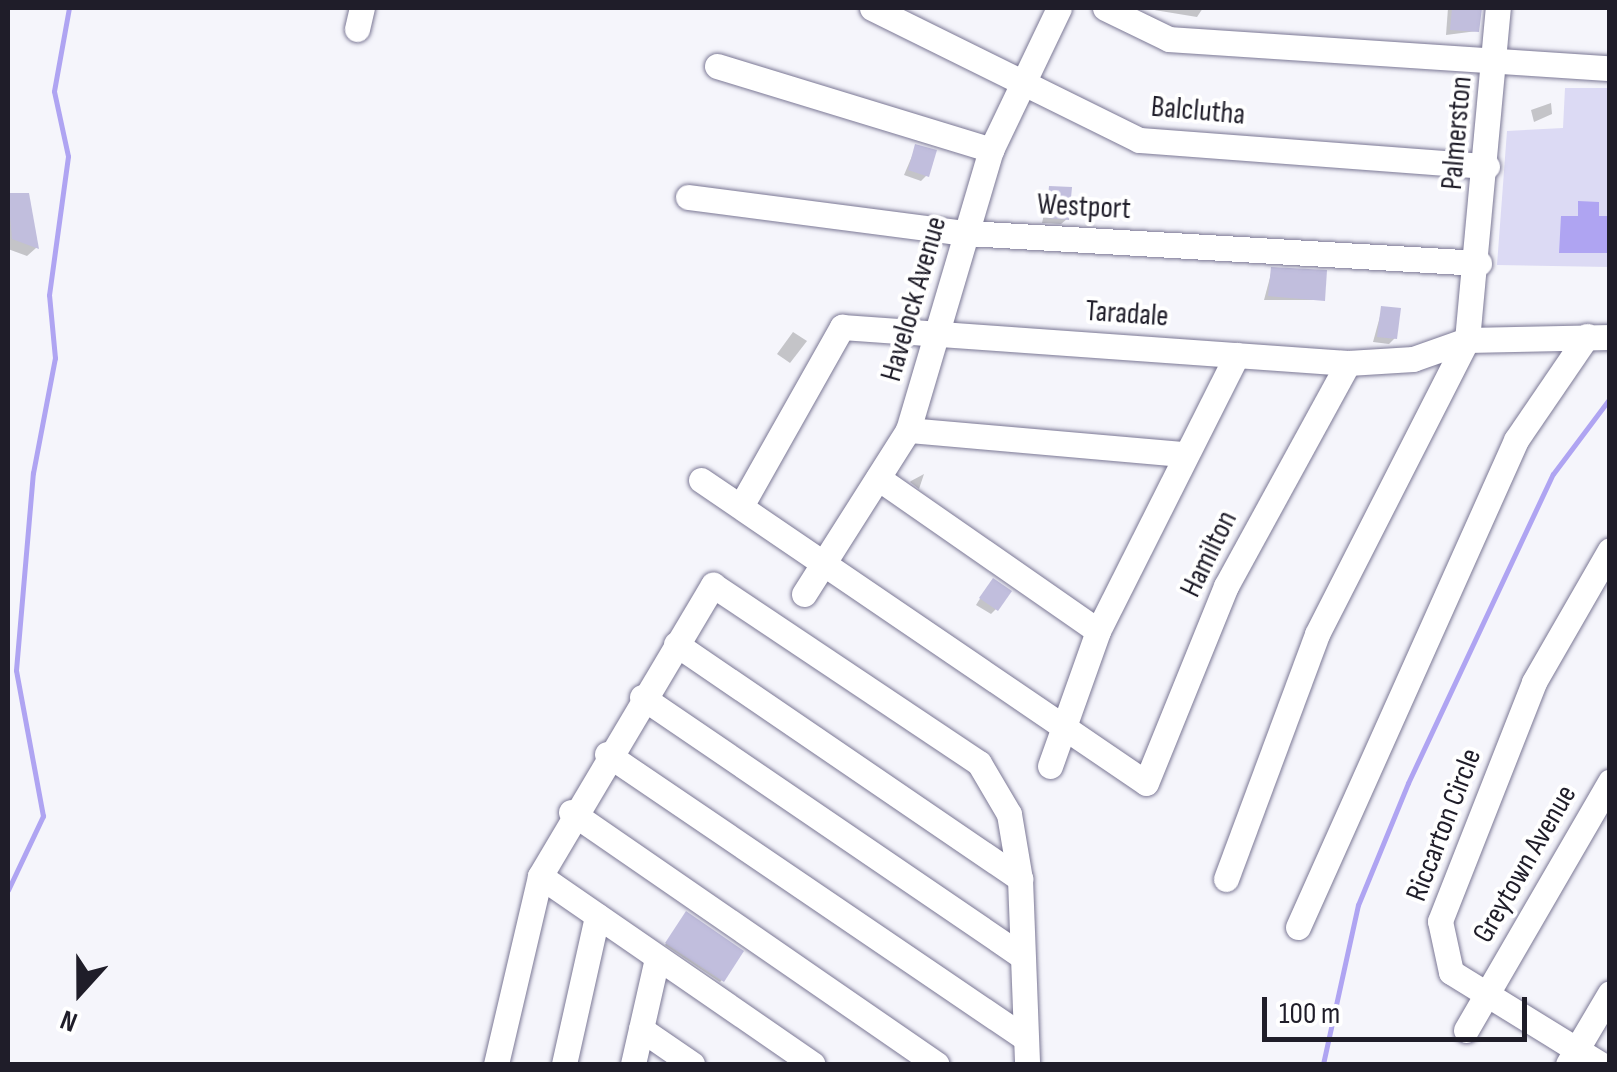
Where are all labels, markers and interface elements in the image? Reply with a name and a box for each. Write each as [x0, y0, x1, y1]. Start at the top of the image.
street label: Palmerston [1434, 75, 1480, 191]
street label: Balclutha [1149, 89, 1247, 133]
street label: Westport [1036, 187, 1132, 227]
street label: Havelock Avenue [873, 213, 955, 385]
street label: Taradale [1084, 293, 1170, 335]
street label: Hamilton [1173, 505, 1245, 603]
street label: Riccarton Circle [1398, 744, 1490, 906]
street label: Greytown Avenue [1465, 779, 1585, 949]
north arrow [30, 942, 130, 1042]
scale bar [1267, 977, 1532, 1039]
text: 100 m [1279, 996, 1340, 1032]
text: N [56, 1002, 82, 1039]

